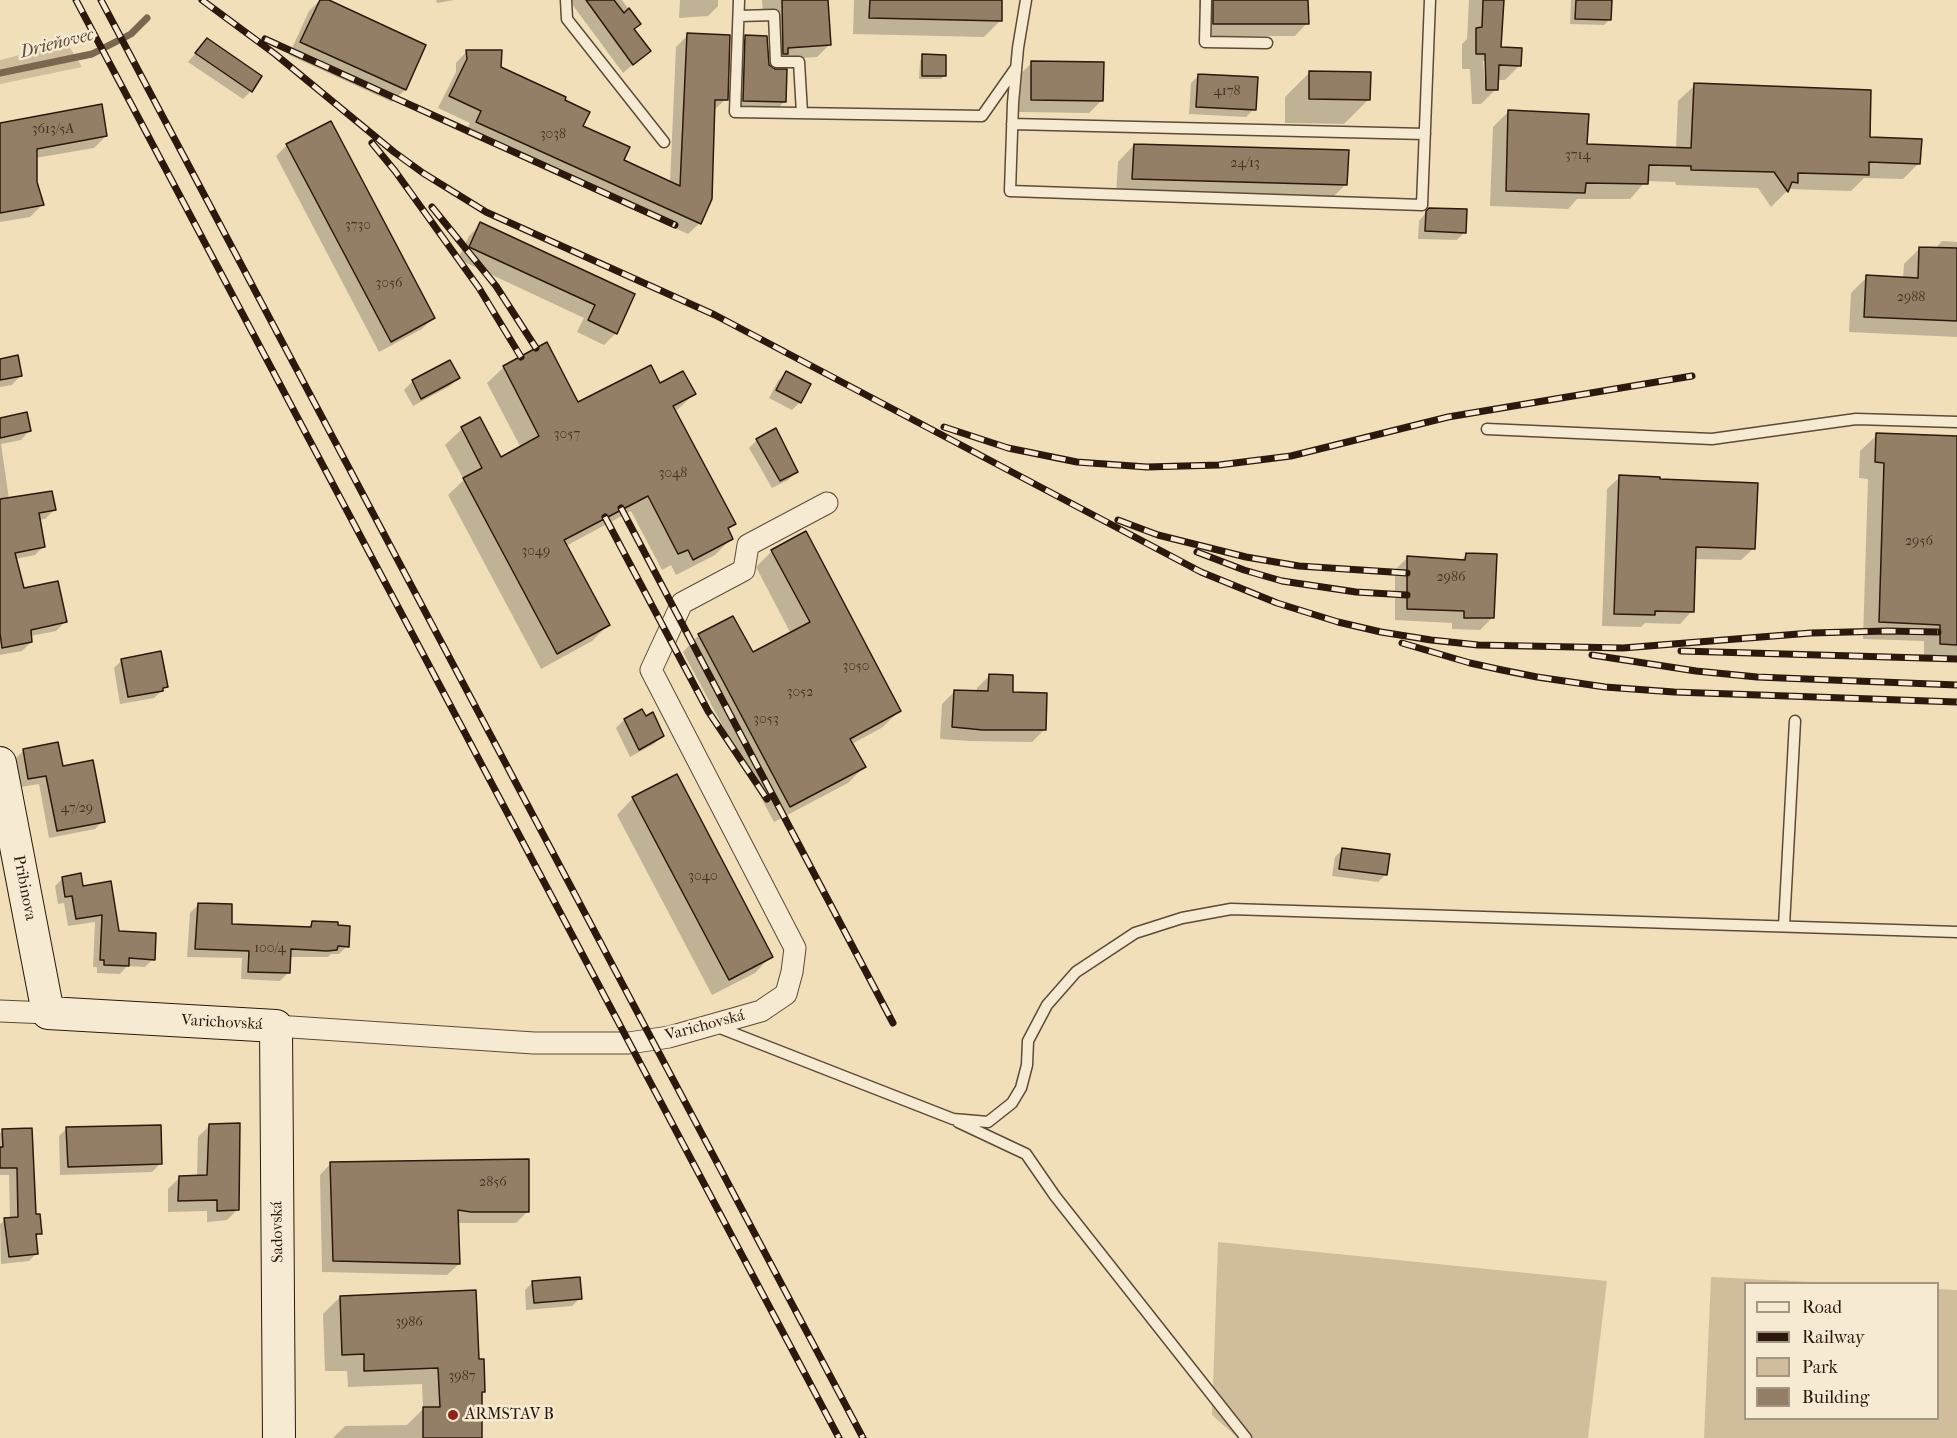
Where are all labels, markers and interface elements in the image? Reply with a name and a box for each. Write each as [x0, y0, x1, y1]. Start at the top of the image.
water label: Drieňovec [18, 24, 96, 64]
house number: 4178 [1213, 84, 1241, 100]
house number: 3613/5A [32, 122, 74, 138]
house number: 3038 [540, 127, 566, 143]
house number: 3714 [1565, 148, 1591, 164]
house number: 24/13 [1230, 156, 1260, 172]
house number: 3730 [345, 218, 371, 234]
house number: 3056 [375, 276, 403, 292]
house number: 2988 [1897, 290, 1925, 306]
house number: 3057 [554, 427, 580, 443]
house number: 3048 [659, 466, 687, 482]
house number: 2956 [1905, 534, 1933, 550]
house number: 3049 [522, 544, 550, 560]
house number: 2986 [1436, 570, 1466, 586]
house number: 3050 [842, 659, 870, 675]
house number: 3052 [787, 685, 813, 701]
house number: 3053 [753, 712, 779, 728]
house number: 47/29 [61, 801, 93, 817]
street label: Pribinova [8, 854, 40, 922]
house number: 3040 [688, 869, 718, 885]
house number: 100/4 [254, 941, 286, 957]
street label: Varichovská [663, 1006, 747, 1046]
street label: Varichovská [181, 1011, 263, 1035]
house number: 2856 [479, 1175, 507, 1191]
street label: Sadovská [268, 1201, 288, 1263]
legend [1744, 1282, 1939, 1420]
text: Road [1802, 1297, 1842, 1318]
house number: 3986 [395, 1315, 423, 1331]
text: Railway [1802, 1327, 1865, 1348]
text: Park [1802, 1357, 1838, 1378]
house number: 3987 [449, 1369, 475, 1385]
text: Building [1802, 1387, 1869, 1408]
place label: ARMSTAV B [465, 1405, 554, 1425]
marker: ARMSTAV B [446, 1408, 460, 1422]

